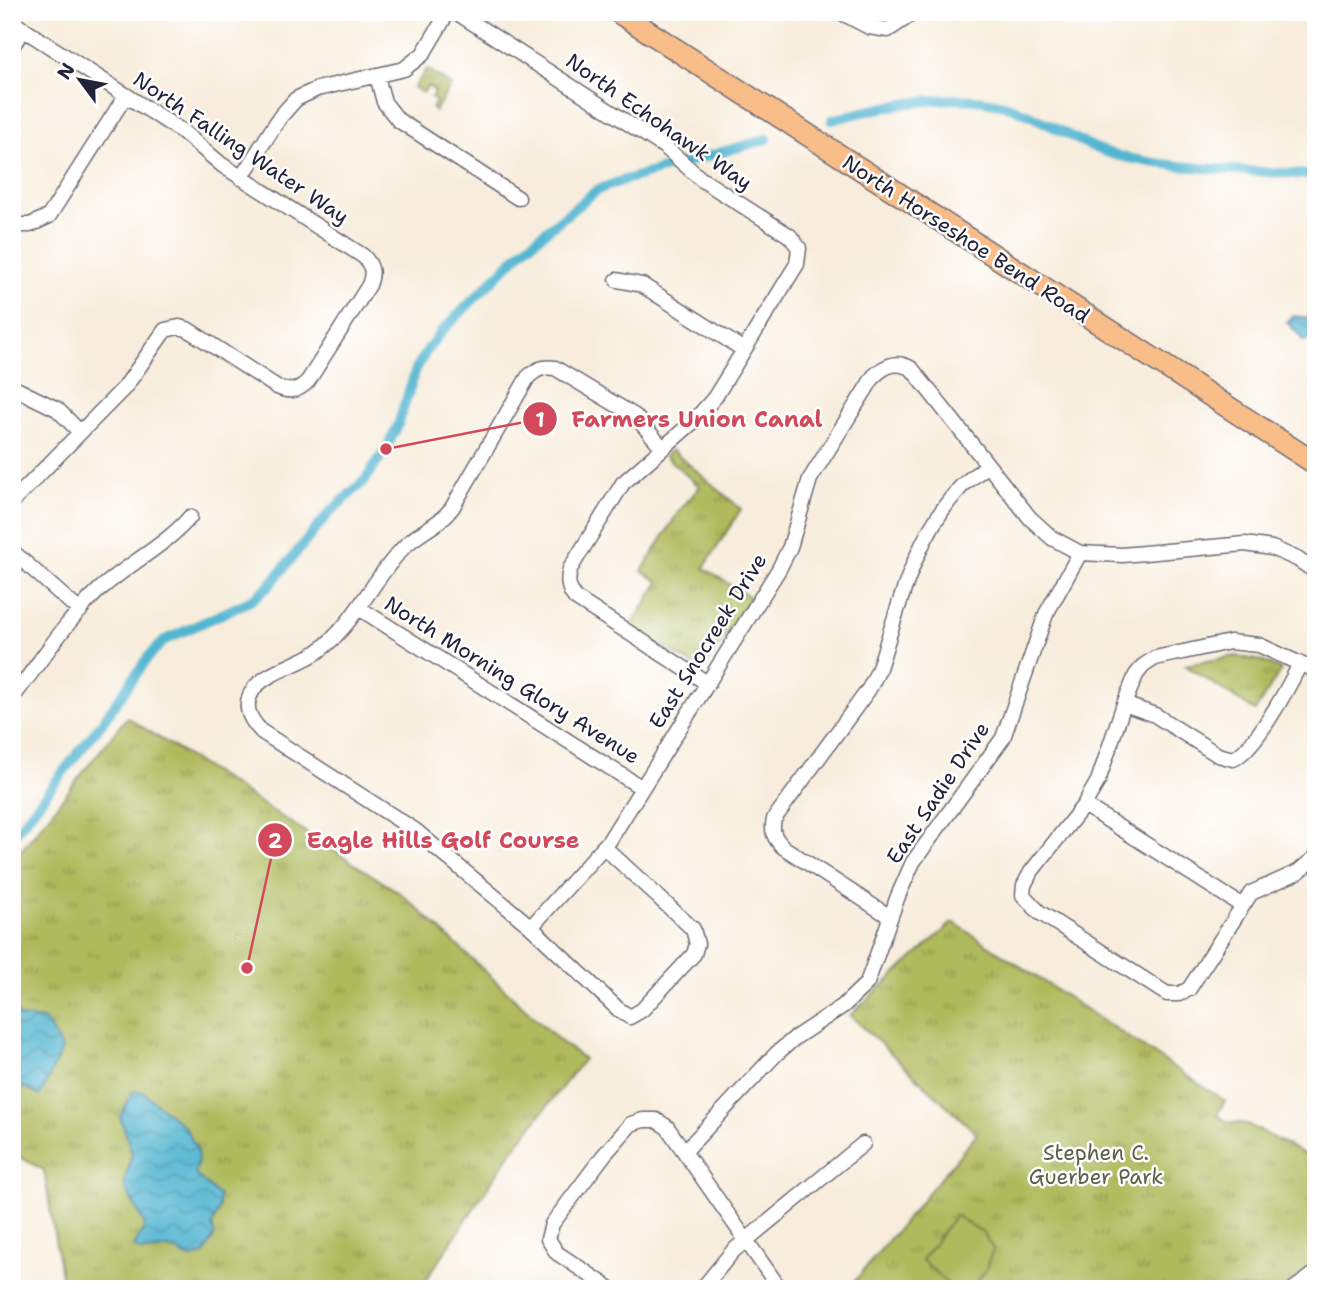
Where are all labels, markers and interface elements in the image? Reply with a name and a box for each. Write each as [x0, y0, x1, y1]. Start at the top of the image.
north arrow [46, 46, 116, 116]
street label: North Echohawk Way [560, 47, 758, 197]
text: N [51, 58, 81, 84]
street label: North Falling Water Way [128, 65, 354, 231]
street label: North Horseshoe Bend Road [837, 148, 1095, 330]
callout: Farmers Union Canal [523, 397, 837, 441]
text: Farmers Union Canal [571, 404, 823, 434]
text: 1 [535, 406, 545, 434]
street label: East Snocreek Drive [643, 548, 773, 734]
street label: North Morning Glory Avenue [379, 590, 645, 770]
street label: East Sadie Drive [880, 716, 996, 870]
callout: Eagle Hills Golf Course [257, 818, 593, 862]
text: Eagle Hills Golf Course [306, 825, 580, 855]
text: 2 [268, 827, 283, 855]
park label: Stephen C. Guerber Park [1029, 1139, 1163, 1191]

